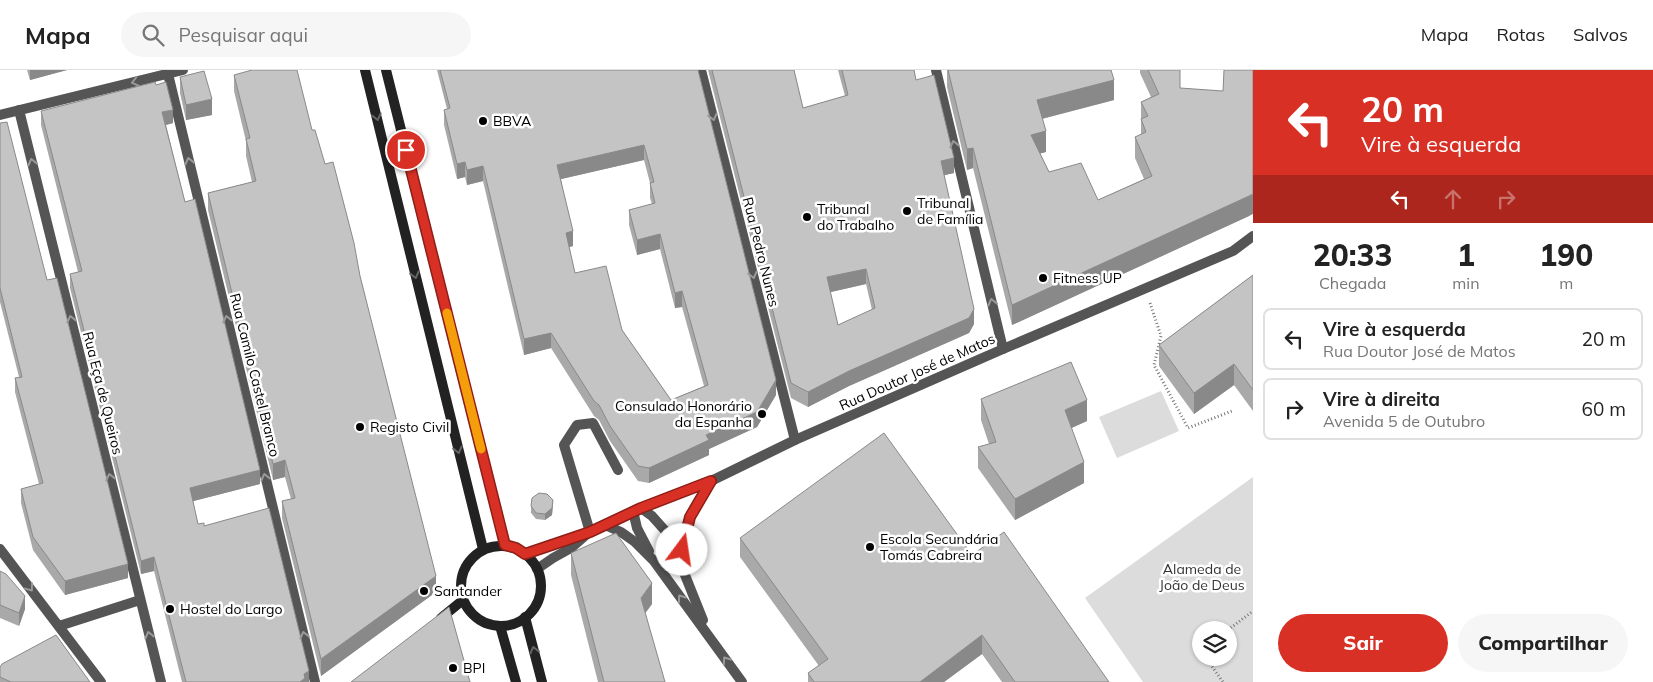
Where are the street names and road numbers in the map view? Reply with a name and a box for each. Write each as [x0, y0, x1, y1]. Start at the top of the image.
street label: Rua Pedro Nunes [739, 195, 783, 309]
street label: Rua Camilo Castel Branco [226, 291, 284, 459]
street label: Rua Doutor José de Matos [836, 329, 998, 415]
street label: Rua Eça de Queiros [79, 330, 127, 457]

